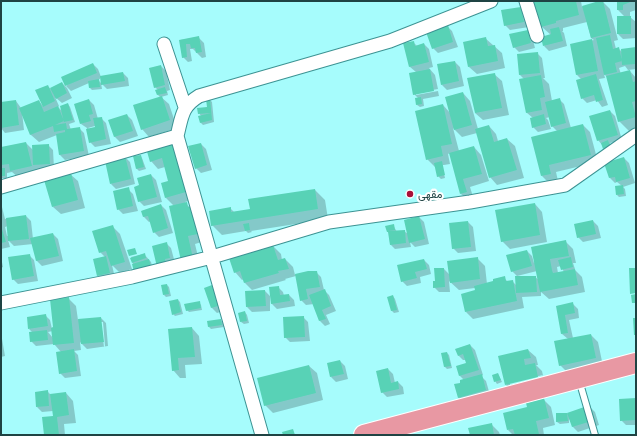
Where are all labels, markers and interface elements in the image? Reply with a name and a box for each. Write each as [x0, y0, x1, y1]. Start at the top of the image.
place label: مقهى [418, 187, 442, 201]
marker: مقهى [405, 189, 415, 199]

